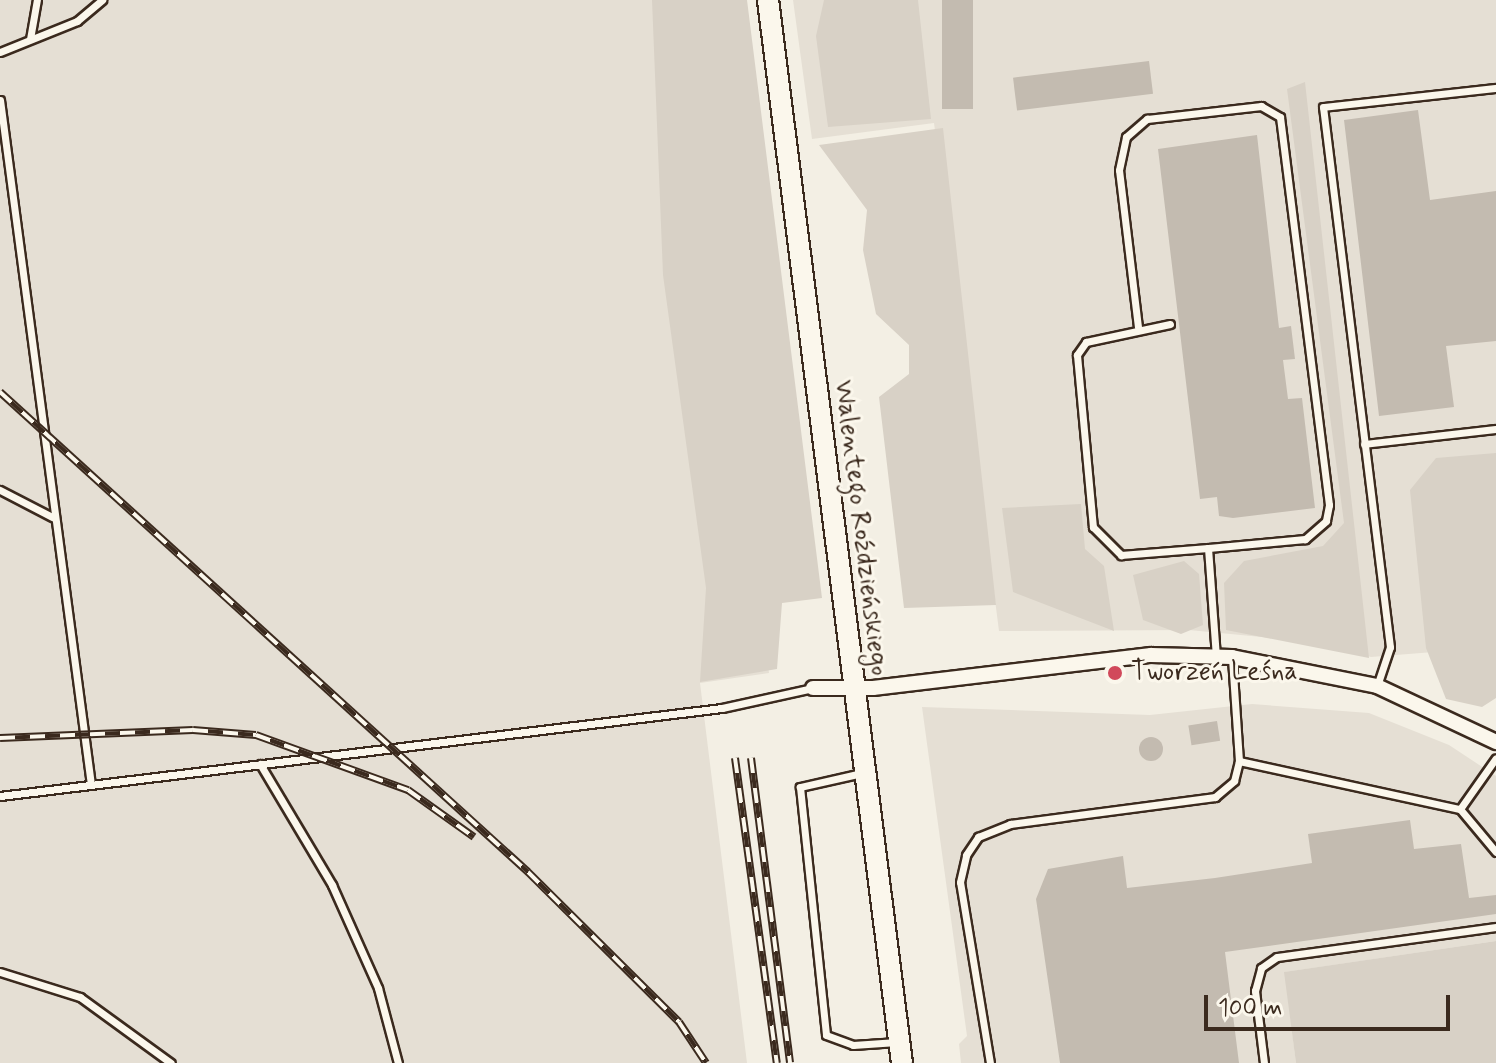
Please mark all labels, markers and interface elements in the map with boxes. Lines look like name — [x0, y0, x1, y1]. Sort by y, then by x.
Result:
street label: Walentego Roździeńskiego — [827, 380, 893, 676]
place label: Tworzeń Leśna — [1131, 657, 1298, 689]
marker: Tworzeń Leśna — [1106, 664, 1124, 682]
scale bar — [1208, 979, 1454, 1029]
text: 100 m — [1218, 993, 1282, 1024]

